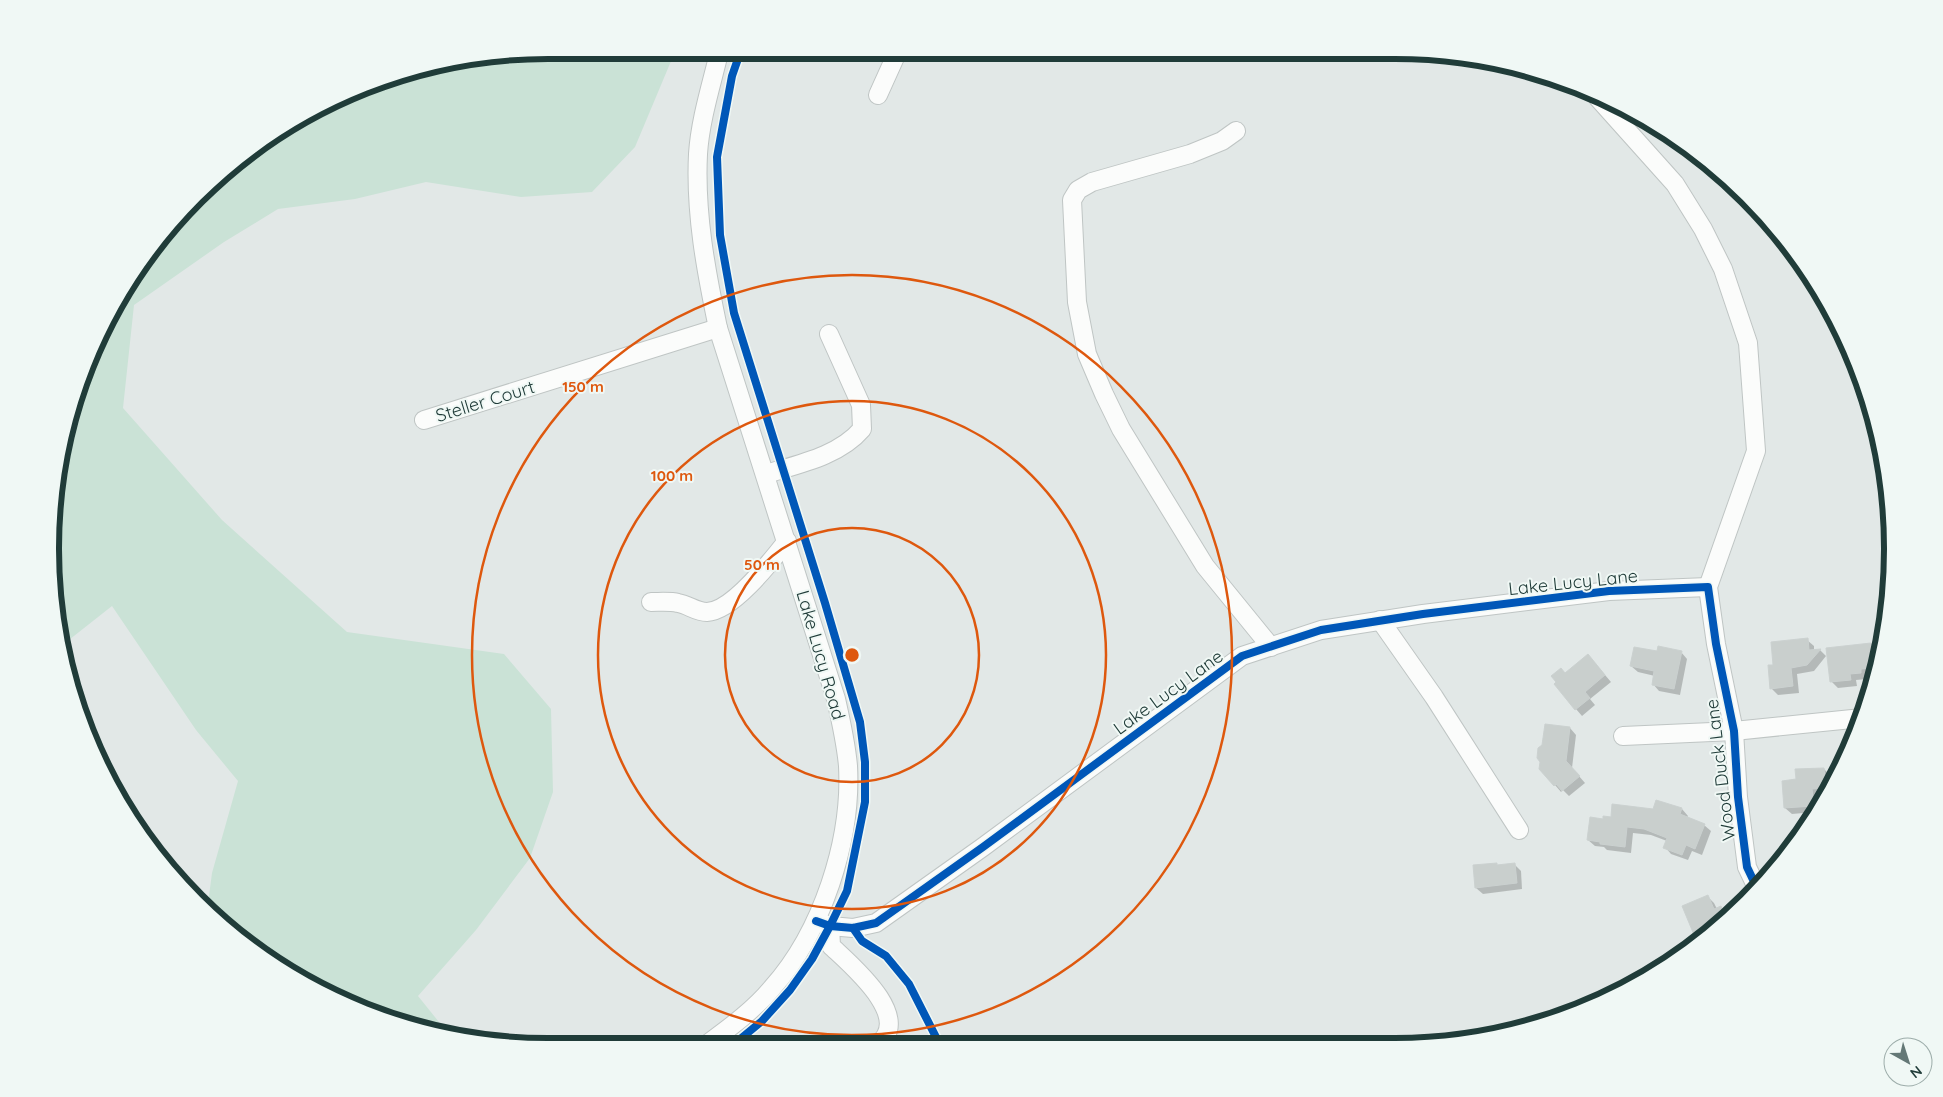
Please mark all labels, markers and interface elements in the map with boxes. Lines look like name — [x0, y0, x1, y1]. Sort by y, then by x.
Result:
street label: Steller Court — [433, 375, 537, 427]
text: 150 m — [562, 377, 604, 396]
text: 100 m — [651, 466, 693, 485]
text: 50 m — [744, 555, 780, 574]
street label: Lake Lucy Lane — [1507, 564, 1639, 600]
street label: Lake Lucy Road — [792, 588, 850, 722]
street label: Lake Lucy Lane — [1109, 644, 1227, 740]
centre of rings — [843, 646, 861, 664]
street label: Wood Duck Lane — [1700, 698, 1740, 842]
north arrow — [1883, 1037, 1933, 1087]
text: N — [1907, 1062, 1926, 1082]

